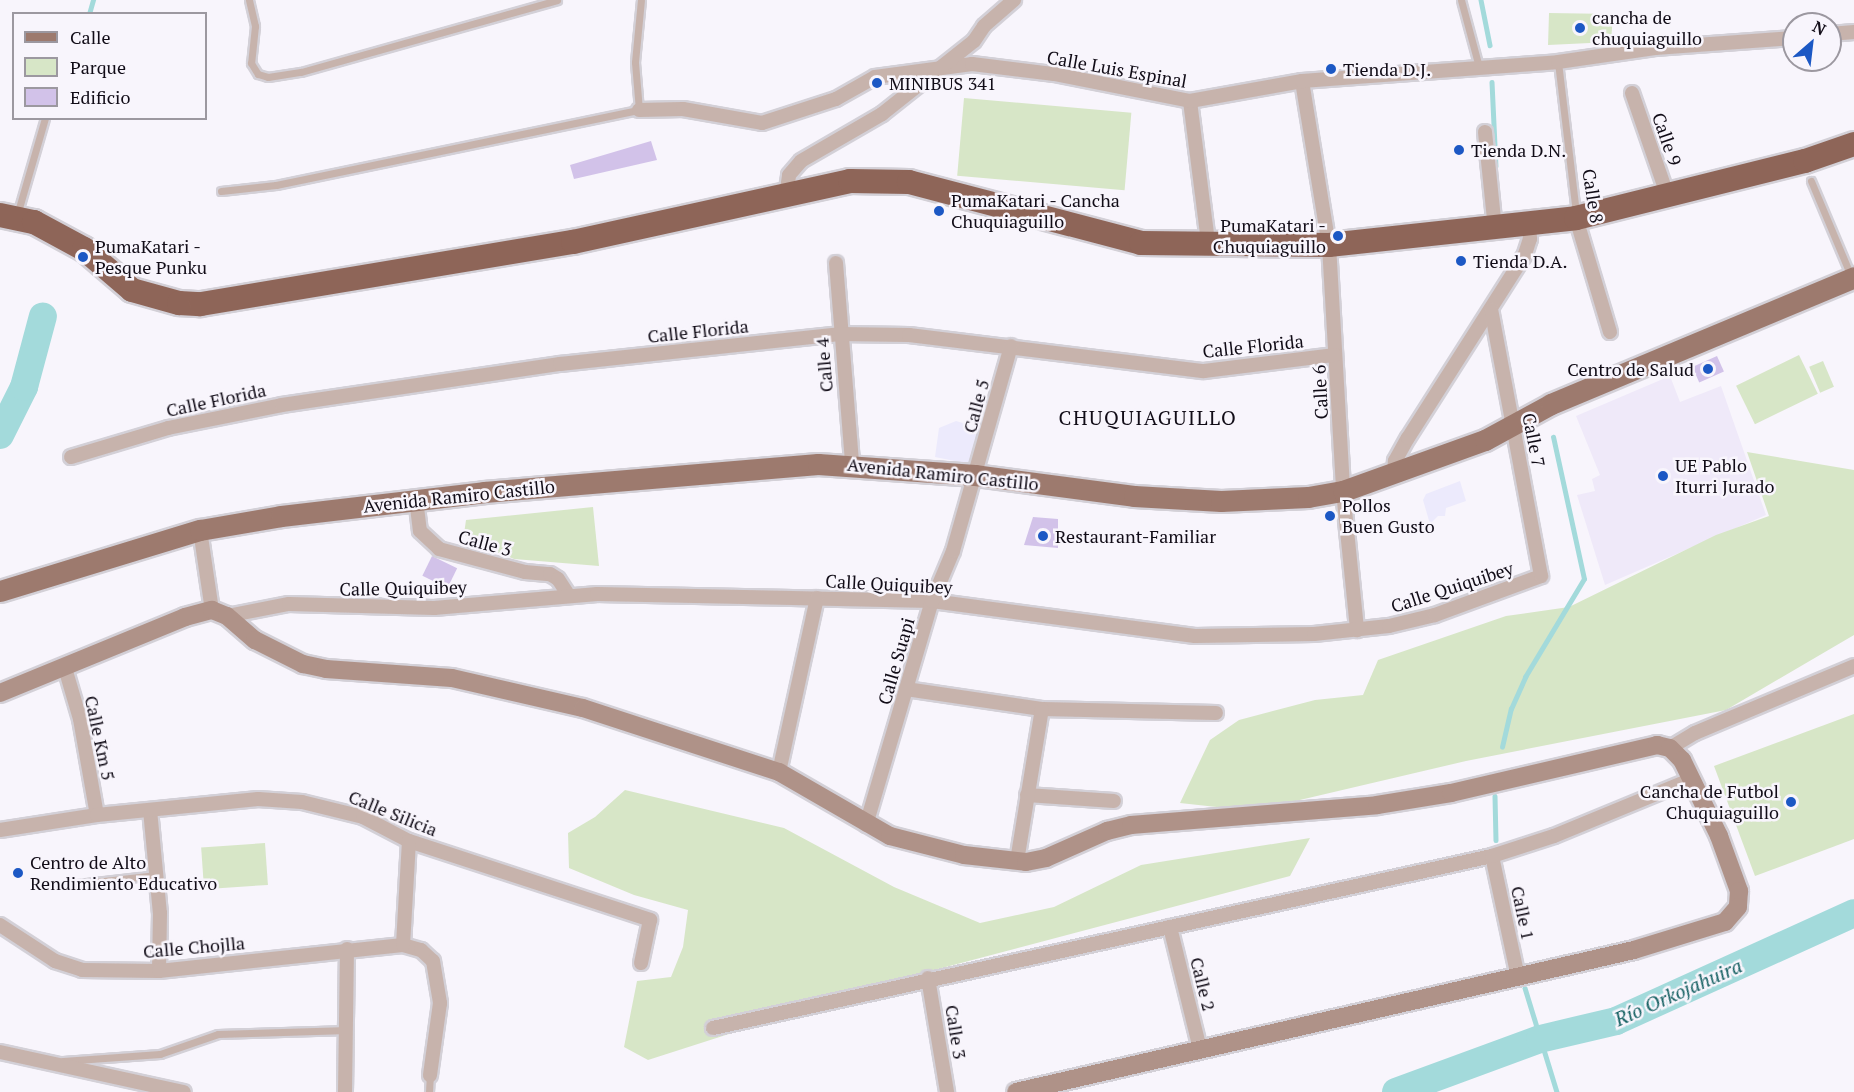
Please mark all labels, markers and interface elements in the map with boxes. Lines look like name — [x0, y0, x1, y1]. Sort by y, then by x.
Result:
place label: cancha de chuquiaguillo — [1592, 7, 1702, 50]
legend — [12, 12, 207, 120]
north arrow — [1782, 12, 1842, 72]
text: N — [1809, 15, 1830, 40]
marker: cancha de chuquiaguillo — [1573, 21, 1587, 35]
text: Calle — [70, 25, 111, 49]
street label: Calle Luis Espinal — [1045, 46, 1189, 92]
text: Parque — [70, 55, 126, 79]
place label: Tienda D.J. — [1343, 58, 1431, 80]
marker: Tienda D.J. — [1324, 62, 1338, 76]
place label: MINIBUS 341 — [889, 72, 996, 94]
marker: MINIBUS 341 — [870, 76, 884, 90]
text: Edificio — [70, 85, 130, 109]
street label: Calle 9 — [1648, 110, 1686, 168]
place label: Tienda D.N. — [1471, 139, 1566, 161]
marker: Tienda D.N. — [1452, 143, 1466, 157]
street label: Calle 8 — [1578, 167, 1608, 225]
place label: PumaKatari - Cancha Chuquiaguillo — [951, 190, 1121, 232]
marker: PumaKatari - Cancha Chuquiaguillo — [932, 204, 946, 218]
place label: PumaKatari - Chuquiaguillo — [1213, 215, 1326, 258]
marker: PumaKatari - Chuquiaguillo — [1331, 229, 1345, 243]
place label: PumaKatari - Pesque Punku — [95, 236, 207, 278]
marker: PumaKatari - Pesque Punku — [76, 250, 90, 264]
place label: Tienda D.A. — [1473, 250, 1567, 272]
marker: Tienda D.A. — [1454, 254, 1468, 268]
street label: Calle Florida — [646, 315, 750, 347]
street label: Calle Florida — [1201, 330, 1305, 362]
street label: Calle 4 — [811, 337, 837, 393]
place label: Centro de Salud — [1567, 358, 1694, 380]
marker: Centro de Salud — [1699, 360, 1717, 378]
street label: Calle 6 — [1308, 364, 1332, 420]
street label: Calle 5 — [959, 377, 993, 435]
street label: Calle Florida — [164, 379, 268, 421]
district label: CHUQUIAGUILLO — [1059, 405, 1237, 429]
street label: Calle 7 — [1518, 411, 1550, 469]
street label: Avenida Ramiro Castillo — [846, 453, 1040, 495]
place label: UE Pablo Iturri Jurado — [1675, 455, 1774, 498]
marker: UE Pablo Iturri Jurado — [1656, 469, 1670, 483]
street label: Avenida Ramiro Castillo — [362, 475, 556, 517]
place label: Pollos Buen Gusto — [1342, 495, 1435, 538]
marker: Pollos Buen Gusto — [1323, 509, 1337, 523]
place label: Restaurant-Familiar — [1055, 525, 1216, 547]
street label: Calle 3 — [456, 526, 514, 560]
marker: Restaurant-Familiar — [1036, 529, 1050, 543]
street label: Calle Quiquibey — [1388, 557, 1516, 617]
street label: Calle Quiquibey — [825, 570, 953, 598]
street label: Calle Quiquibey — [339, 576, 467, 600]
street label: Calle Suapi — [873, 615, 919, 707]
street label: Calle Km 5 — [80, 694, 120, 782]
place label: Cancha de Futbol Chuquiaguillo — [1640, 781, 1779, 824]
street label: Calle Silicia — [345, 785, 441, 841]
marker: Cancha de Futbol Chuquiaguillo — [1784, 795, 1798, 809]
place label: Centro de Alto Rendimiento Educativo — [30, 852, 217, 894]
marker: Centro de Alto Rendimiento Educativo — [11, 866, 25, 880]
street label: Calle 1 — [1507, 884, 1539, 942]
street label: Calle Chojlla — [142, 932, 246, 962]
water label: Río Orkojahuira — [1610, 953, 1746, 1031]
street label: Calle 2 — [1186, 955, 1220, 1013]
street label: Calle 3 — [941, 1003, 971, 1061]

